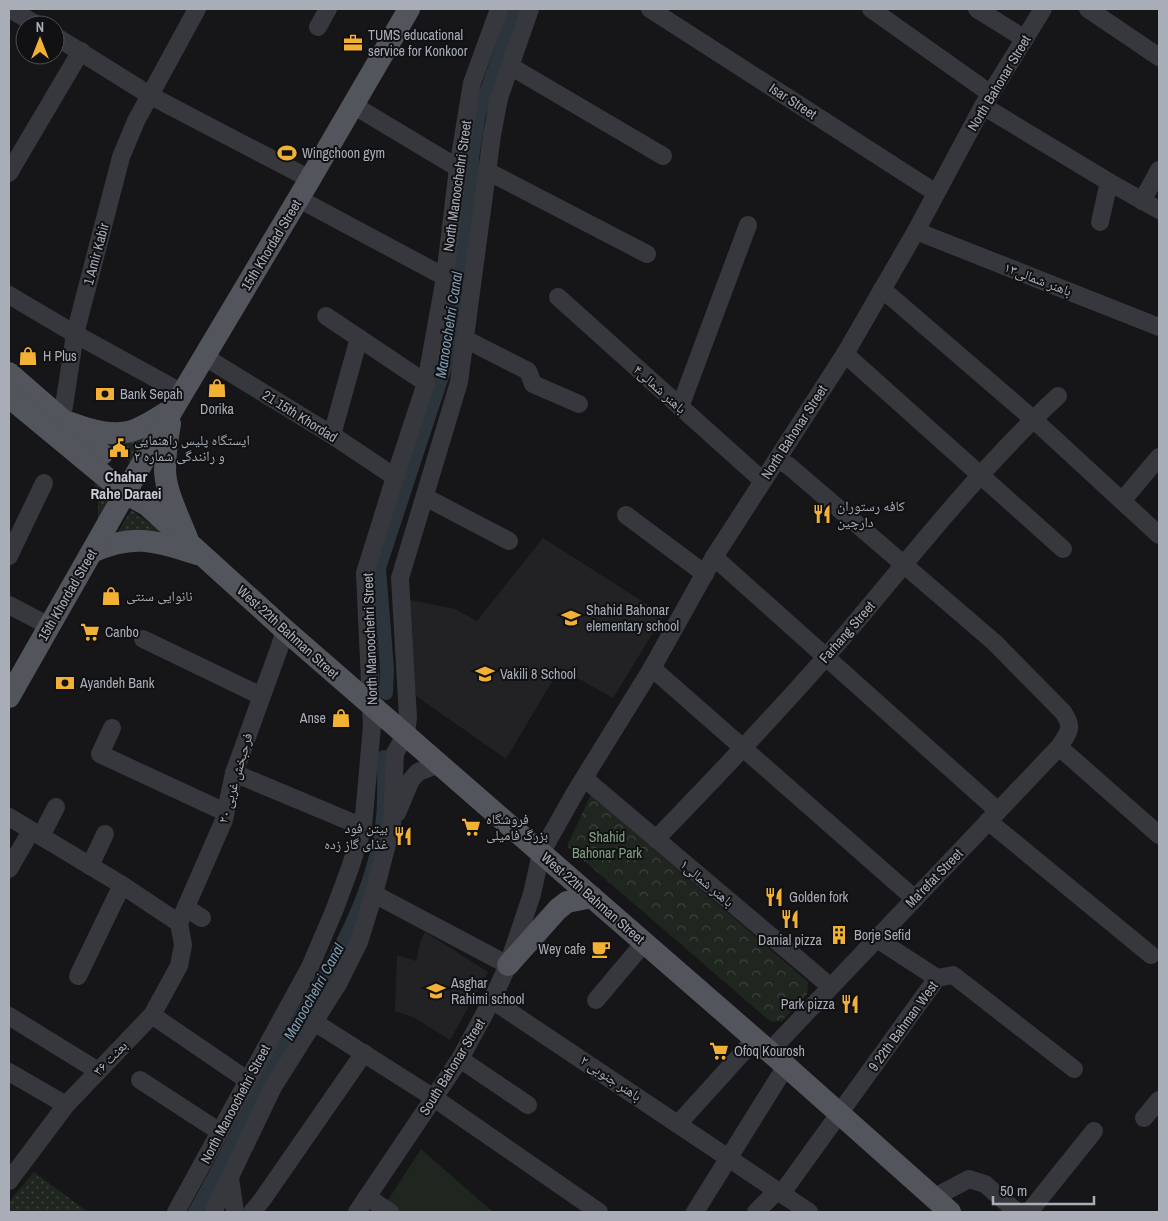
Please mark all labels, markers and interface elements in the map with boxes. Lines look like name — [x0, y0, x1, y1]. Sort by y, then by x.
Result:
north arrow — [15, 15, 65, 65]
text: N — [36, 18, 44, 36]
place label: TUMS educational service for Konkoor — [368, 26, 468, 60]
office icon: TUMS educational service for Konkoor — [342, 32, 364, 54]
street label: North Bahonar Street — [963, 32, 1035, 134]
street label: Isar Street — [766, 79, 820, 123]
street label: North Manoochehri Street — [439, 119, 475, 253]
sports icon: Wingchoon gym — [276, 142, 298, 164]
place label: Wingchoon gym — [302, 144, 385, 162]
street label: 15th Khordad Street — [237, 196, 305, 294]
street label: 1 Amir Kabir — [79, 221, 113, 287]
street label: باهنر شمالی۱۳ — [1002, 258, 1075, 300]
water label: Manoochehri Canal — [430, 270, 467, 380]
shop icon: H Plus — [17, 345, 39, 367]
place label: H Plus — [43, 347, 77, 365]
street label: باهنر شمالی۴ — [630, 361, 690, 417]
shop icon: Dorika — [206, 377, 228, 399]
street label: North Bahonar Street — [757, 382, 831, 482]
bank icon: Bank Sepah — [94, 383, 116, 405]
place label: Bank Sepah — [120, 385, 183, 403]
street label: 21 15th Khordad — [259, 386, 341, 446]
place label: Dorika — [200, 400, 235, 418]
place label: ایستگاه پلیس راهنمایی و رانندگی شماره ۲ — [134, 431, 250, 465]
public building icon: ایستگاه پلیس راهنمایی و رانندگی شماره ۲ — [108, 437, 130, 459]
district label: Chahar Rahe Daraei — [90, 466, 162, 504]
place label: کافه رستوران دارچین — [837, 497, 905, 531]
restaurant icon: کافه رستوران دارچین — [811, 503, 833, 525]
street label: 15th Khordad Street — [34, 546, 100, 644]
street label: North Manoochehri Street — [359, 573, 381, 705]
street label: West 22th Bahman Street — [233, 581, 343, 683]
shop icon: نانوایی سنتی — [100, 585, 122, 607]
place label: نانوایی سنتی — [126, 587, 193, 605]
street label: Farhang Street — [815, 597, 879, 667]
place label: Shahid Bahonar elementary school — [586, 601, 679, 635]
school or university icon: Shahid Bahonar elementary school — [560, 607, 582, 629]
supermarket icon: Canbo — [79, 621, 101, 643]
place label: Canbo — [105, 623, 139, 641]
school or university icon: Vakili 8 School — [474, 663, 496, 685]
place label: Vakili 8 School — [500, 665, 576, 683]
bank icon: Ayandeh Bank — [54, 672, 76, 694]
place label: Ayandeh Bank — [79, 674, 155, 692]
shop icon: Anse — [330, 707, 352, 729]
place label: Anse — [299, 709, 326, 727]
street label: فرحبخش غربی ۲۰ — [213, 731, 257, 825]
place label: فروشگاه بزرگ فامیلی — [486, 810, 548, 844]
supermarket icon: فروشگاه بزرگ فامیلی — [460, 816, 482, 838]
place label: بیتن فود غذای گاز زده — [324, 819, 388, 853]
restaurant icon: بیتن فود غذای گاز زده — [392, 825, 414, 847]
park label: Shahid Bahonar Park — [572, 828, 642, 862]
street label: Ma'refat Street — [901, 845, 967, 911]
street label: West 22th Bahman Street — [538, 848, 648, 948]
street label: باهنر شمالی۱ — [676, 855, 738, 911]
restaurant icon: Golden fork — [763, 886, 785, 908]
place label: Golden fork — [789, 888, 849, 906]
restaurant icon: Danial pizza — [779, 908, 801, 930]
building icon: Borje Sefid — [828, 924, 850, 946]
place label: Borje Sefid — [854, 926, 911, 944]
place label: Danial pizza — [758, 931, 823, 949]
cafe icon: Wey cafe — [590, 938, 612, 960]
water label: Manoochehri Canal — [278, 939, 349, 1044]
place label: Wey cafe — [538, 940, 586, 958]
place label: Asghar Rahimi school — [450, 974, 524, 1008]
street label: 9 22th Bahman West — [864, 977, 942, 1075]
school or university icon: Asghar Rahimi school — [425, 980, 447, 1002]
restaurant icon: Park pizza — [839, 993, 861, 1015]
place label: Park pizza — [781, 995, 836, 1013]
street label: South Bahonar Street — [415, 1015, 489, 1119]
street label: بعثت ۳۶ — [89, 1037, 131, 1079]
supermarket icon: Ofoq Kourosh — [708, 1040, 730, 1062]
street label: North Manoochehri Street — [196, 1041, 274, 1167]
place label: Ofoq Kourosh — [734, 1042, 805, 1060]
street label: باهنر جنوبی ۲ — [577, 1051, 645, 1105]
scale bar — [993, 1174, 1094, 1206]
text: 50 m — [1000, 1180, 1027, 1201]

